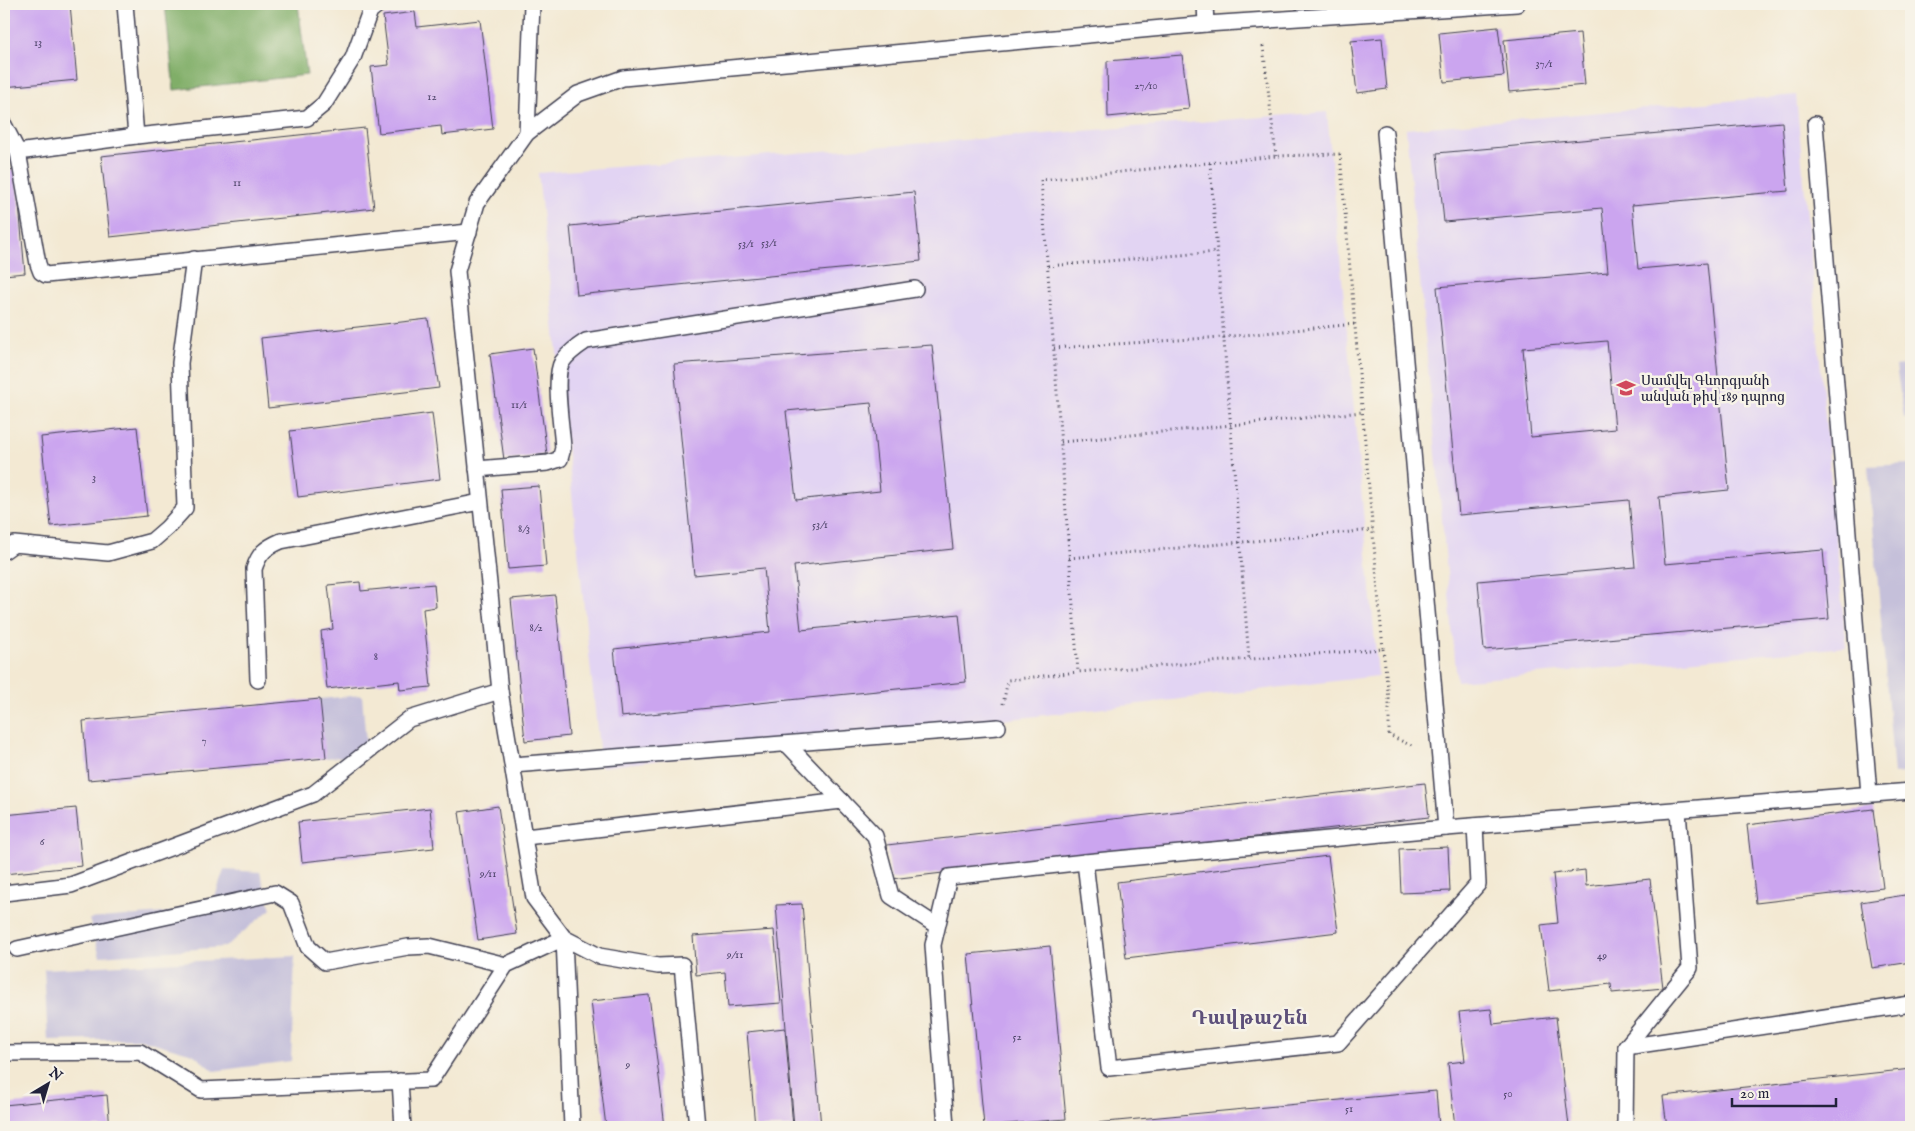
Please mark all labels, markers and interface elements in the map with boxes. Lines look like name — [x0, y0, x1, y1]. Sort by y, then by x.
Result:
house number: 13 — [34, 36, 42, 50]
house number: 37/1 — [1535, 57, 1553, 71]
house number: 27/10 — [1134, 79, 1158, 93]
house number: 12 — [427, 90, 437, 104]
house number: 11 — [233, 176, 241, 190]
house number: 53/1 — [761, 236, 777, 250]
house number: 53/1 — [738, 237, 754, 251]
place label: Սամվել Գևորգյանի անվան թիվ 189 դպրոց — [1641, 372, 1785, 406]
school or university icon: Սամվել Գևորգյանի անվան թիվ 189 դպրոց — [1615, 377, 1637, 399]
house number: 11/1 — [511, 398, 527, 412]
house number: 3 — [92, 471, 96, 485]
house number: 53/1 — [812, 518, 828, 532]
house number: 8/3 — [518, 522, 530, 536]
house number: 8/2 — [529, 621, 543, 635]
house number: 8 — [374, 650, 378, 664]
house number: 7 — [201, 734, 207, 748]
house number: 6 — [40, 835, 45, 849]
house number: 9/11 — [479, 867, 496, 881]
house number: 9/11 — [726, 948, 743, 962]
house number: 49 — [1597, 949, 1607, 963]
district label: Դավթաշեն — [1192, 1007, 1308, 1031]
house number: 52 — [1012, 1030, 1022, 1044]
north arrow — [22, 1058, 72, 1108]
house number: 9 — [625, 1058, 631, 1072]
text: N — [44, 1063, 66, 1085]
scale bar — [1732, 1076, 1836, 1108]
text: 20 m — [1740, 1084, 1770, 1103]
house number: 50 — [1503, 1087, 1513, 1101]
house number: 51 — [1345, 1102, 1353, 1116]

